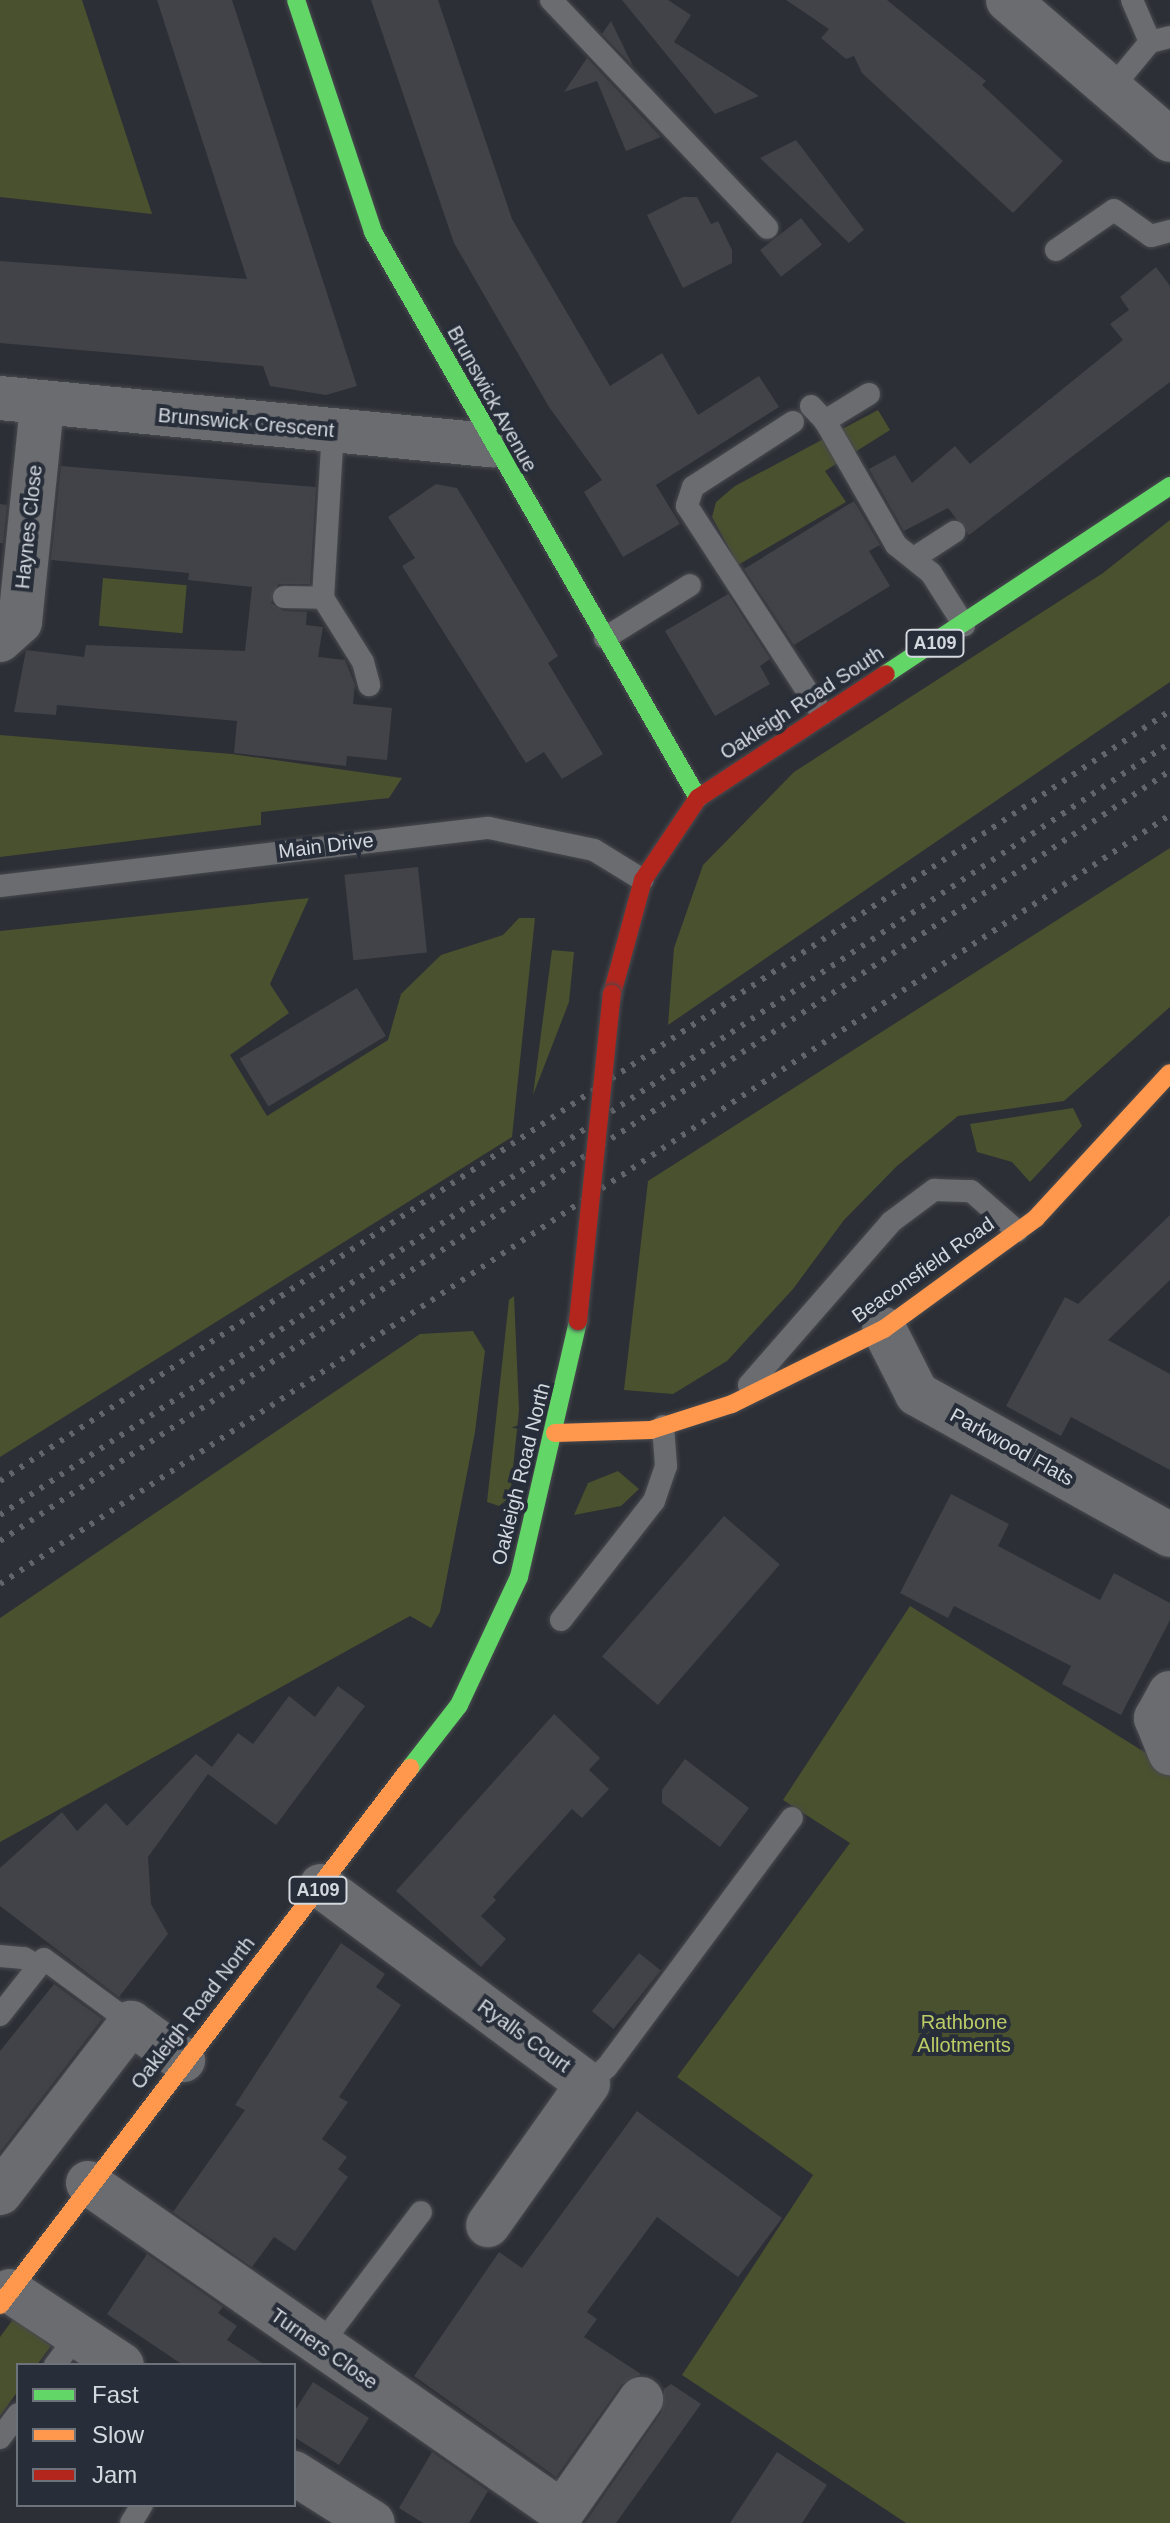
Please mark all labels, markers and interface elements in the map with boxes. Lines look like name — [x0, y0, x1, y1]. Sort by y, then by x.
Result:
street label: Brunswick Avenue — [442, 321, 542, 477]
street label: Brunswick Crescent — [157, 403, 335, 443]
street label: Haynes Close — [11, 464, 47, 590]
road number: A109 — [905, 629, 965, 657]
street label: Oakleigh Road South — [716, 641, 888, 765]
street label: Main Drive — [277, 828, 375, 864]
street label: Beaconsfield Road — [847, 1212, 999, 1328]
street label: Oakleigh Road North — [487, 1380, 555, 1568]
street label: Parkwood Flats — [946, 1403, 1078, 1491]
road number: A109 — [288, 1876, 348, 1904]
street label: Oakleigh Road North — [126, 1932, 260, 2094]
street label: Ryalls Court — [473, 1994, 575, 2078]
park label: Rathbone Allotments — [917, 2011, 1011, 2058]
street label: Turners Close — [266, 2303, 382, 2395]
legend — [16, 2363, 296, 2507]
text: Fast — [92, 2381, 139, 2408]
text: Slow — [92, 2421, 144, 2448]
text: Jam — [92, 2461, 137, 2488]

